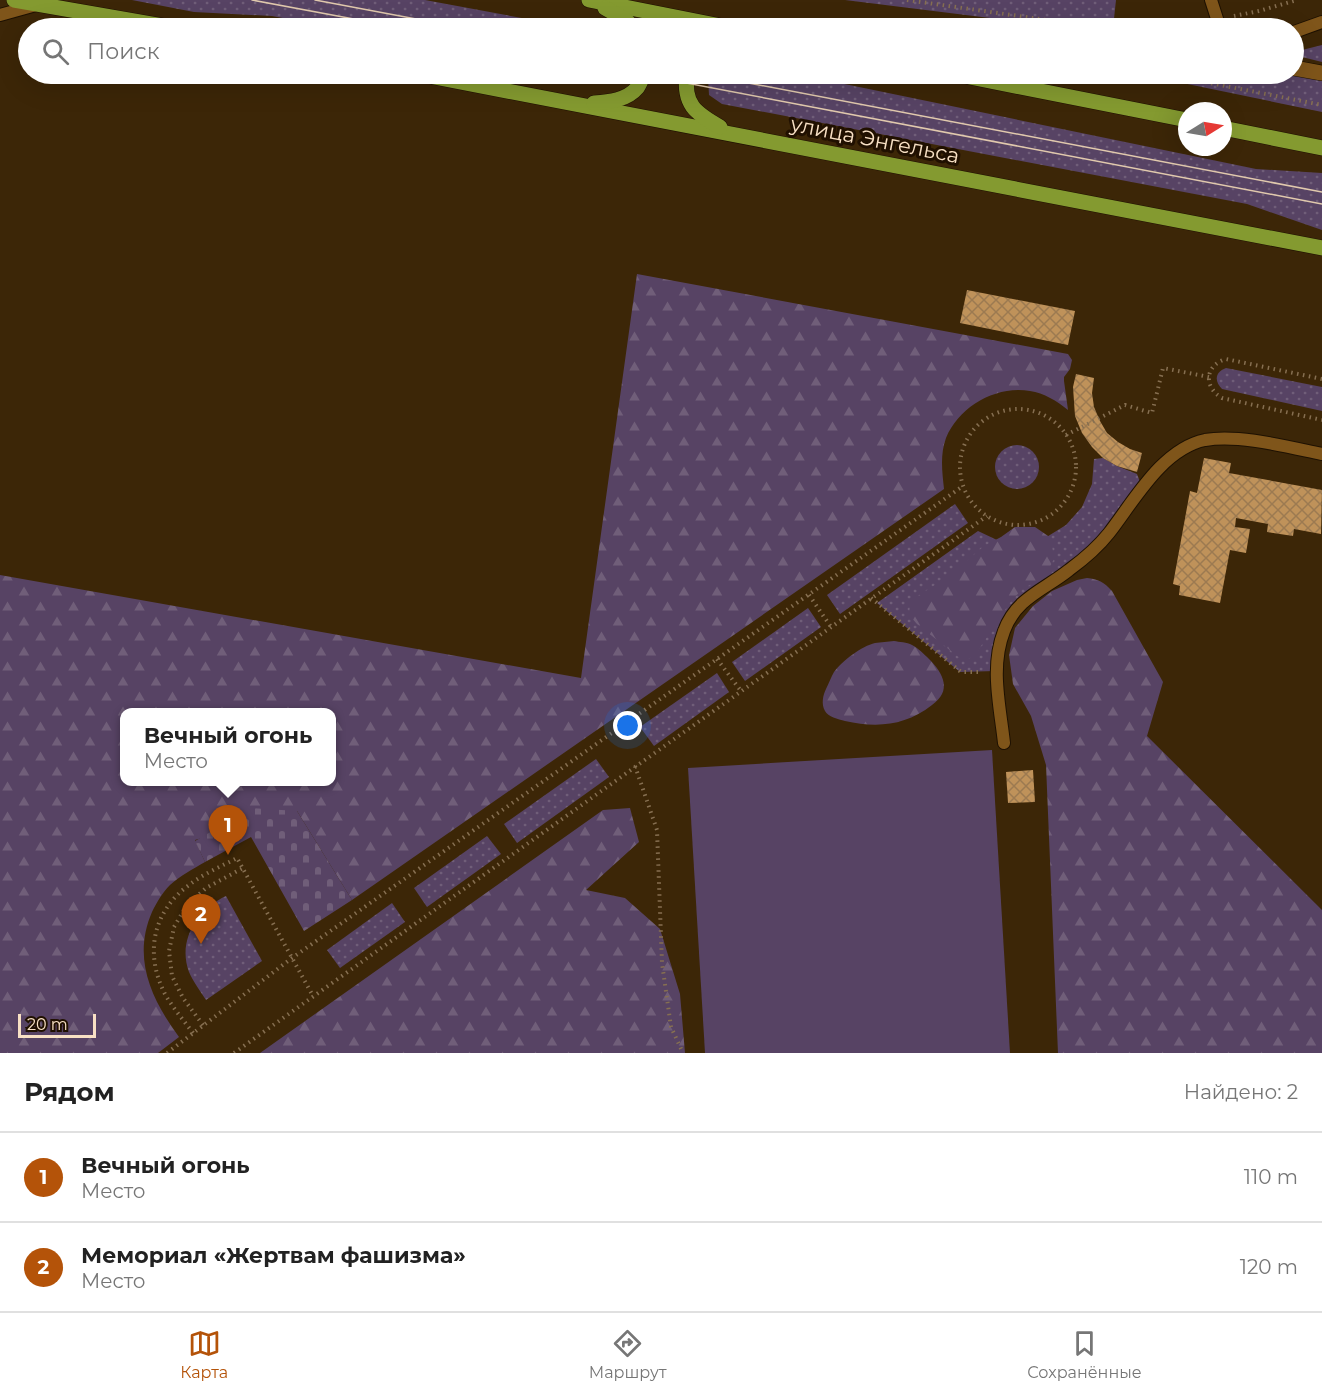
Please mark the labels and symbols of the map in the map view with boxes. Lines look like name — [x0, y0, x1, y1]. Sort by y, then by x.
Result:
north arrow — [1178, 102, 1232, 156]
street label: улица Энгельса — [788, 111, 962, 168]
your location — [613, 711, 642, 740]
pin: 1 — [208, 806, 248, 855]
pin: 2 — [182, 894, 220, 944]
scale bar — [18, 1011, 96, 1038]

